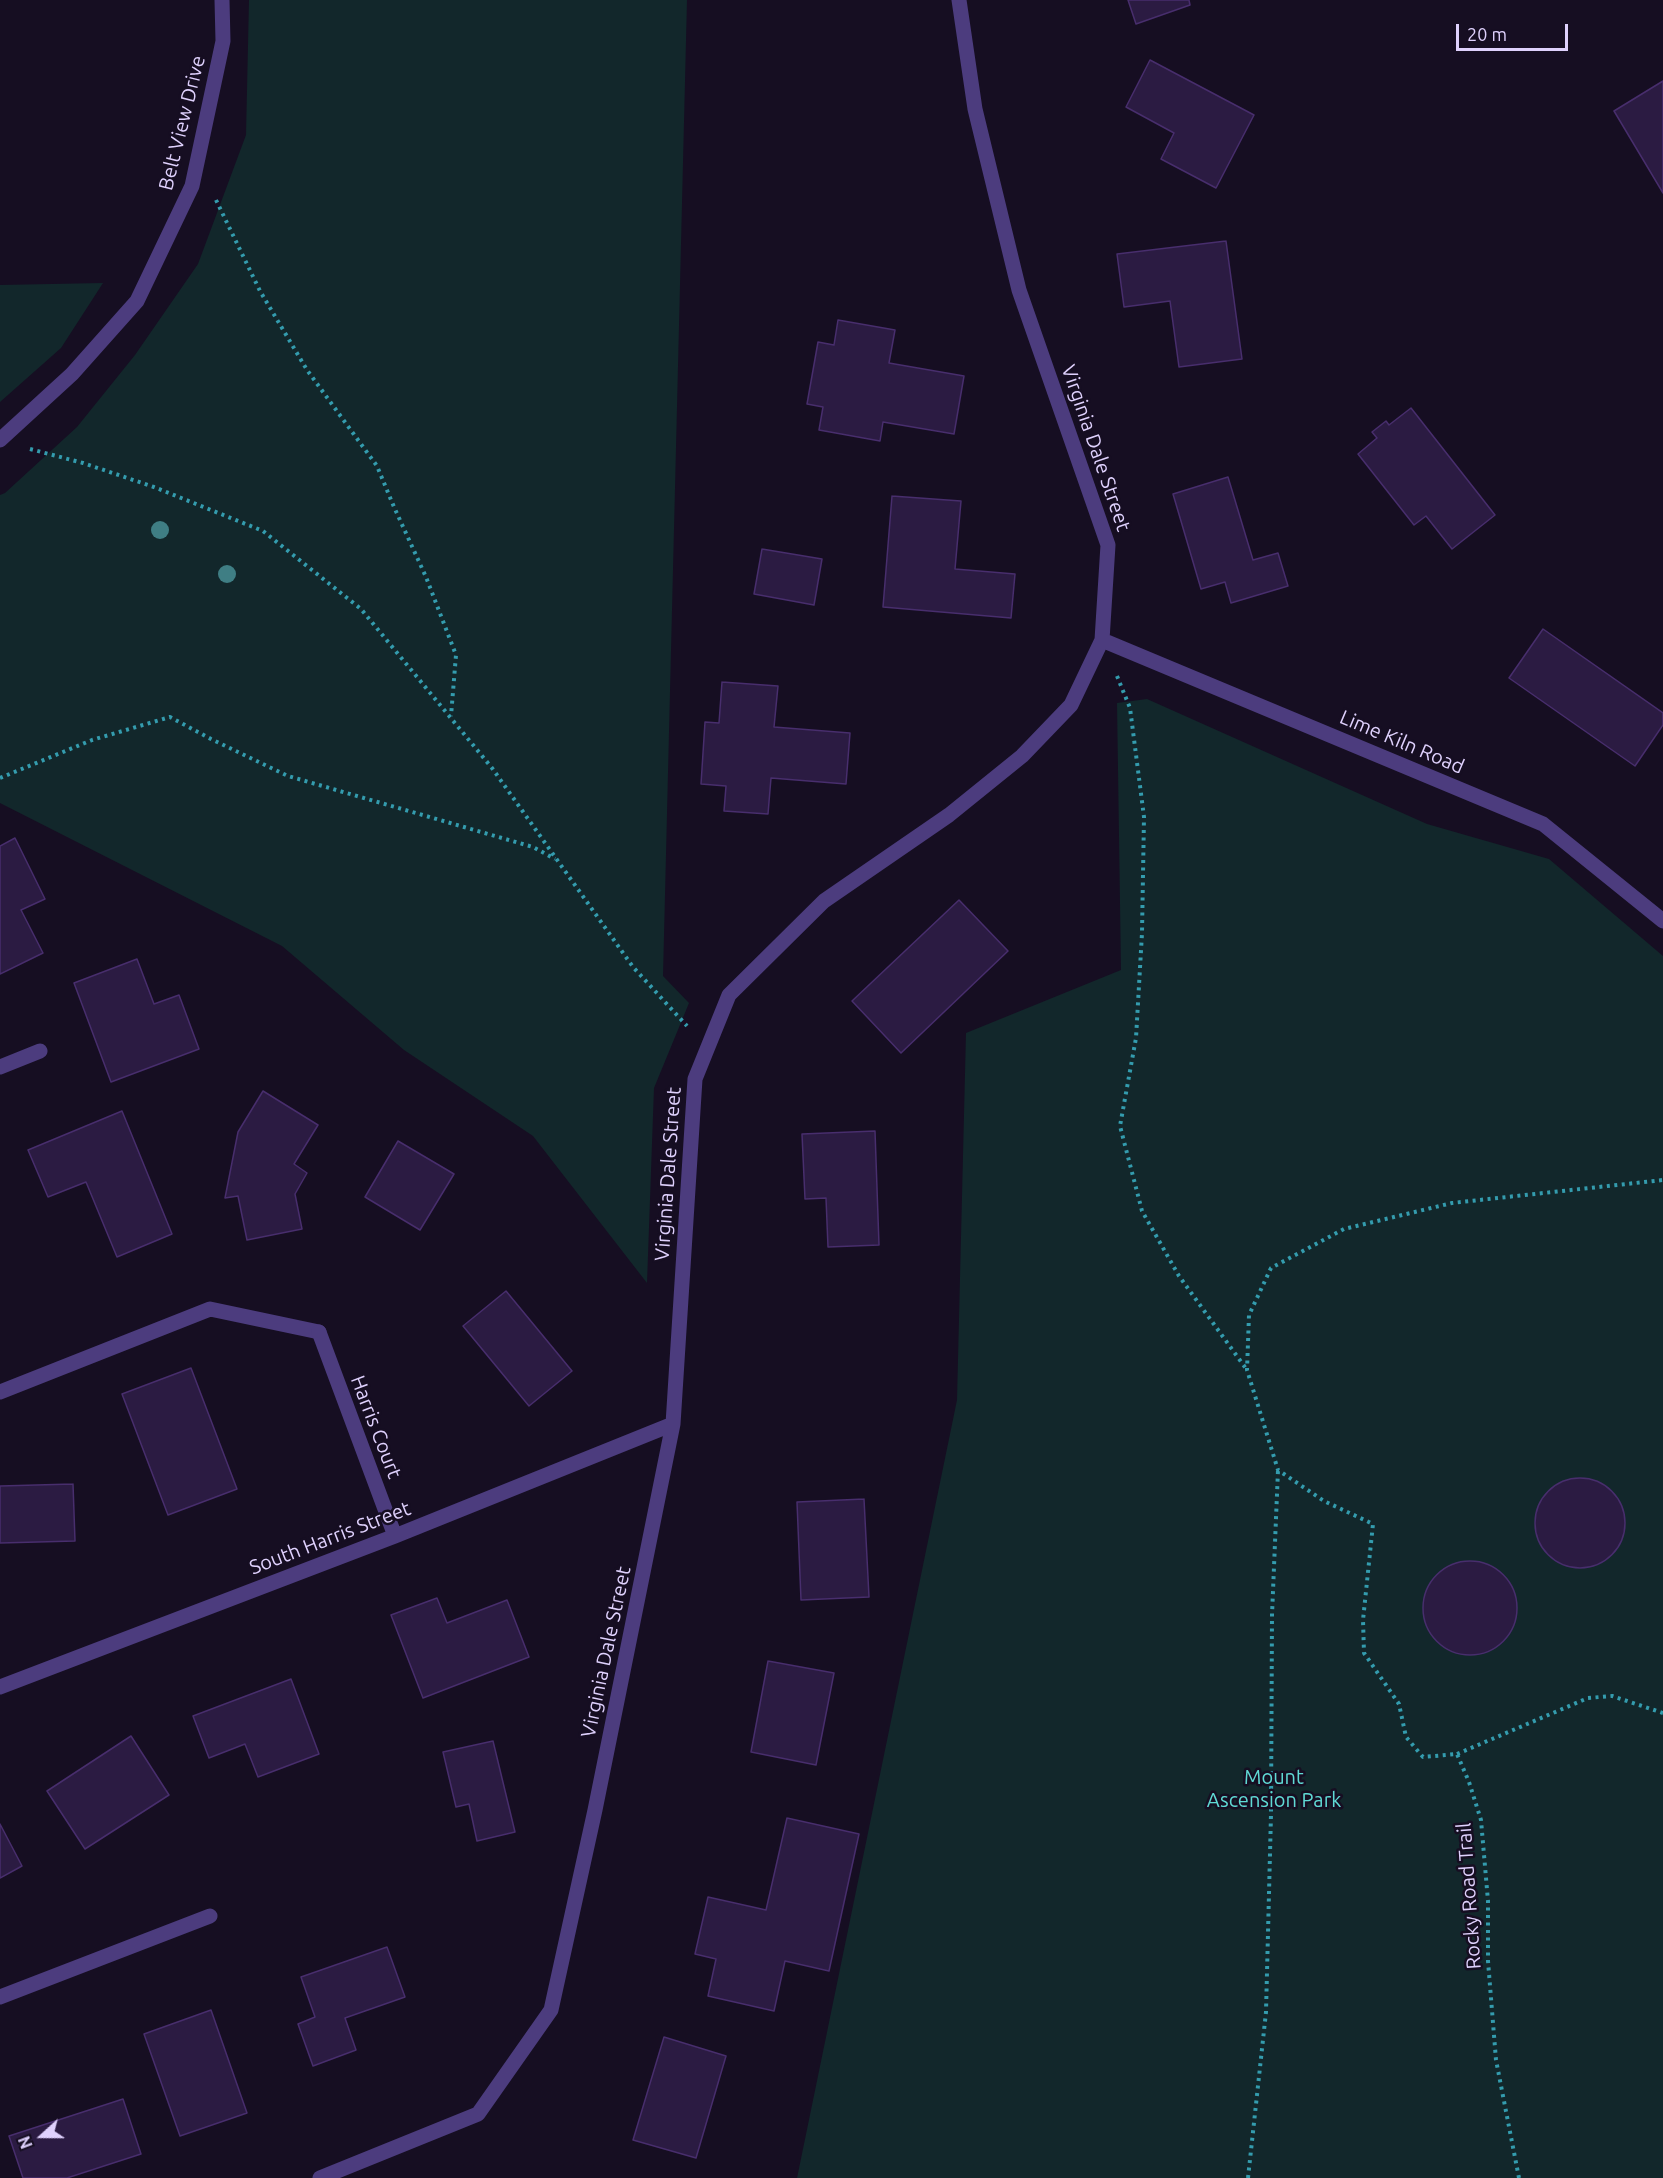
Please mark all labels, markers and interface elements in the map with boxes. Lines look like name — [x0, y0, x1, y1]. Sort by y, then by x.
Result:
scale bar — [1459, 12, 1572, 50]
text: 20 m — [1467, 24, 1507, 44]
street label: Belt View Drive — [154, 53, 210, 193]
street label: Virginia Dale Street — [1056, 362, 1136, 534]
street label: Lime Kiln Road — [1336, 705, 1468, 779]
street label: Virginia Dale Street — [650, 1086, 686, 1262]
street label: Harris Court — [345, 1372, 407, 1482]
street label: South Harris Street — [246, 1496, 414, 1580]
street label: Virginia Dale Street — [576, 1564, 636, 1740]
park label: Mount Ascension Park — [1207, 1765, 1341, 1812]
street label: Rocky Road Trail — [1452, 1822, 1486, 1970]
north arrow — [12, 2106, 72, 2166]
text: N — [15, 2134, 36, 2151]

